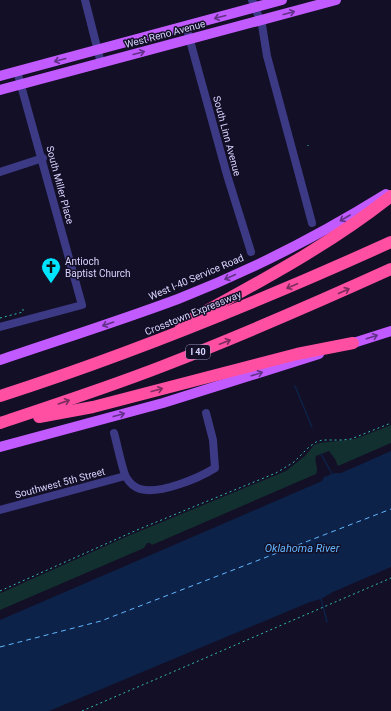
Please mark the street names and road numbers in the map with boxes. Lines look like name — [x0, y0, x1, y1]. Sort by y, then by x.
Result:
street label: West Reno Avenue — [124, 18, 206, 50]
street label: South Linn Avenue — [211, 95, 243, 177]
street label: South Miller Place — [44, 145, 76, 225]
street label: West I-40 Service Road — [147, 252, 245, 302]
street label: Crosstown Expressway — [143, 289, 243, 337]
road number: I 40 — [186, 345, 210, 359]
street label: Southwest 5th Street — [14, 466, 106, 500]

